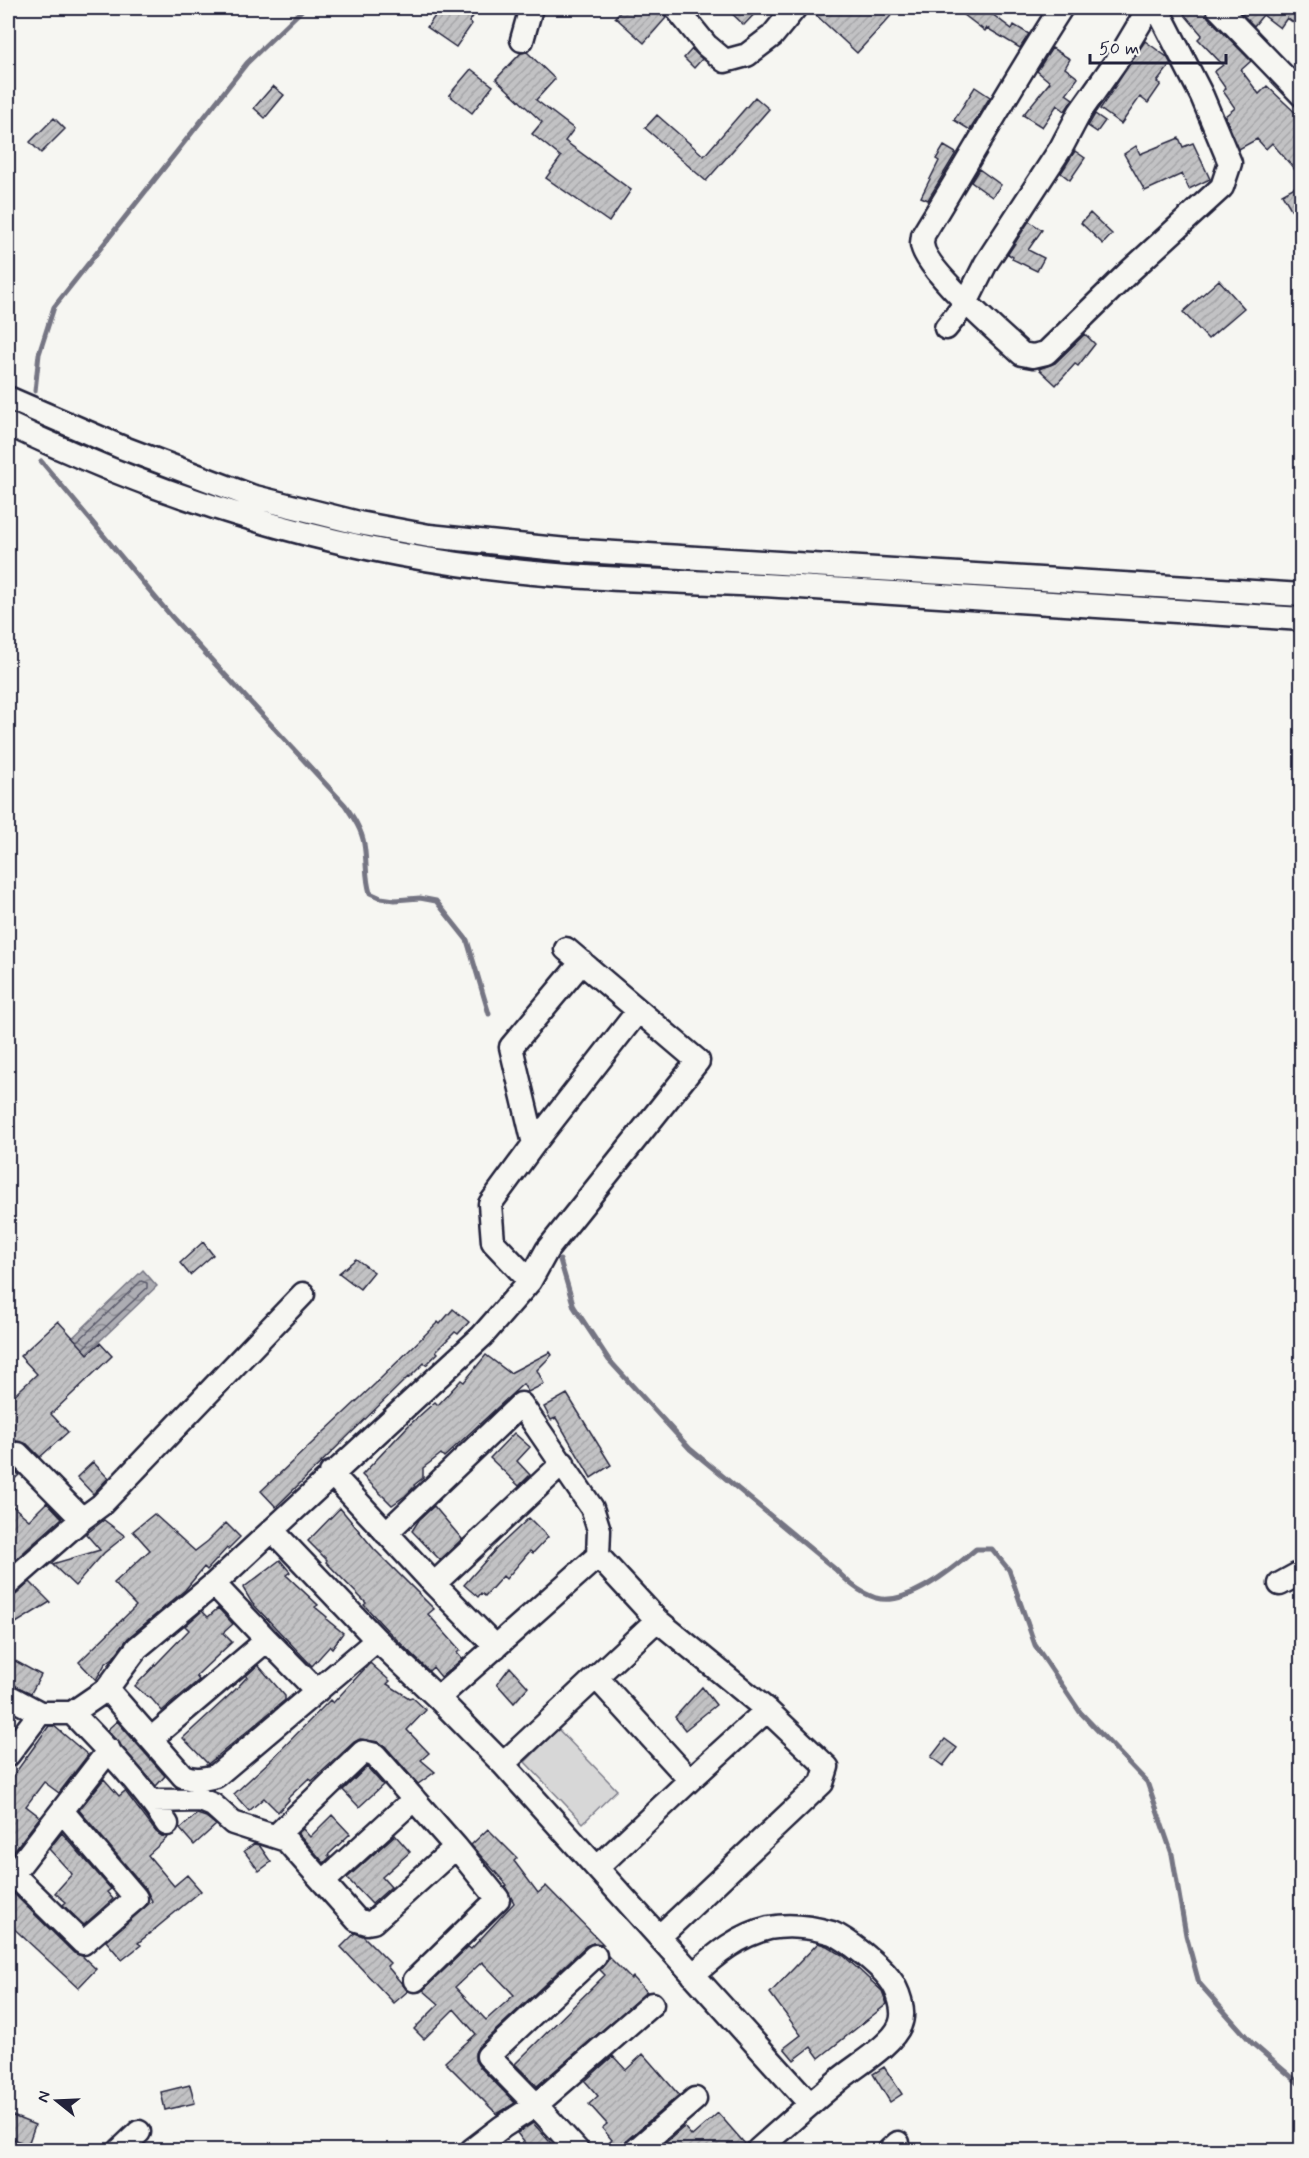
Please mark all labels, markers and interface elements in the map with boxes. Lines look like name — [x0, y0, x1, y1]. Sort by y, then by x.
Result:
scale bar — [1090, 27, 1226, 65]
text: 50 m — [1099, 37, 1139, 61]
north arrow — [27, 2071, 87, 2131]
text: N — [33, 2089, 56, 2105]

